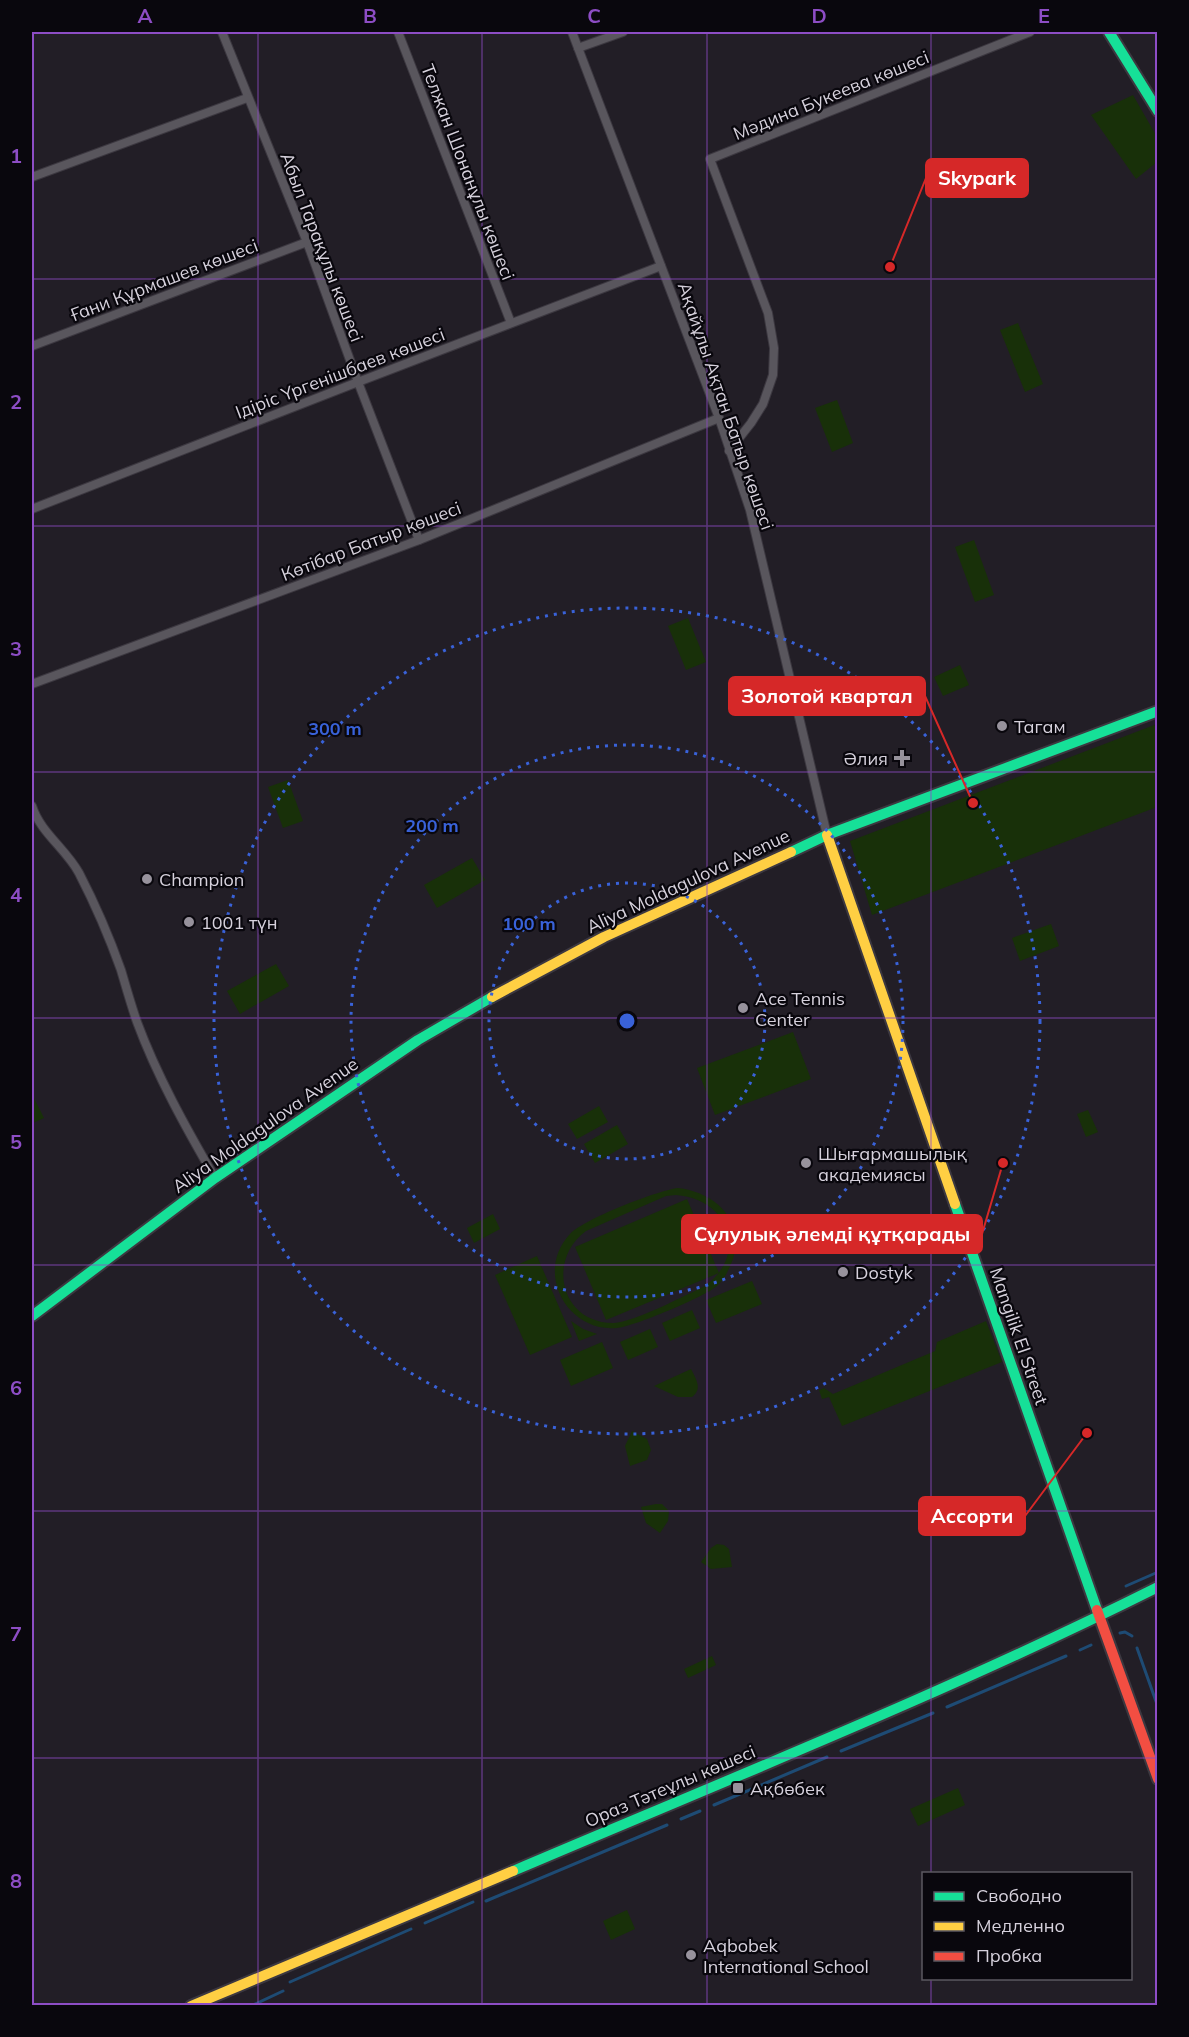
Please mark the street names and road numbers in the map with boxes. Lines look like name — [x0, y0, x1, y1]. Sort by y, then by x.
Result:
street label: Мәдина Букеева көшесі — [730, 45, 932, 145]
street label: Телжан Шонанұлы көшесі — [416, 61, 520, 283]
street label: Абыл Тарақұлы көшесі — [275, 149, 369, 345]
street label: Ғани Құрмашев көшесі — [67, 234, 261, 326]
street label: Ақайұлы Ақтан Батыр көшесі — [673, 279, 779, 533]
street label: Ідіріс Үргенішбаев көшесі — [232, 322, 448, 424]
street label: Көтібар Батыр көшесі — [278, 496, 464, 586]
street label: Aliya Moldagulova Avenue — [583, 824, 793, 938]
street label: Aliya Moldagulova Avenue — [168, 1052, 362, 1198]
street label: Mangilik El Street — [985, 1264, 1053, 1408]
street label: Ораз Тәтеұлы көшесі — [581, 1740, 759, 1832]

